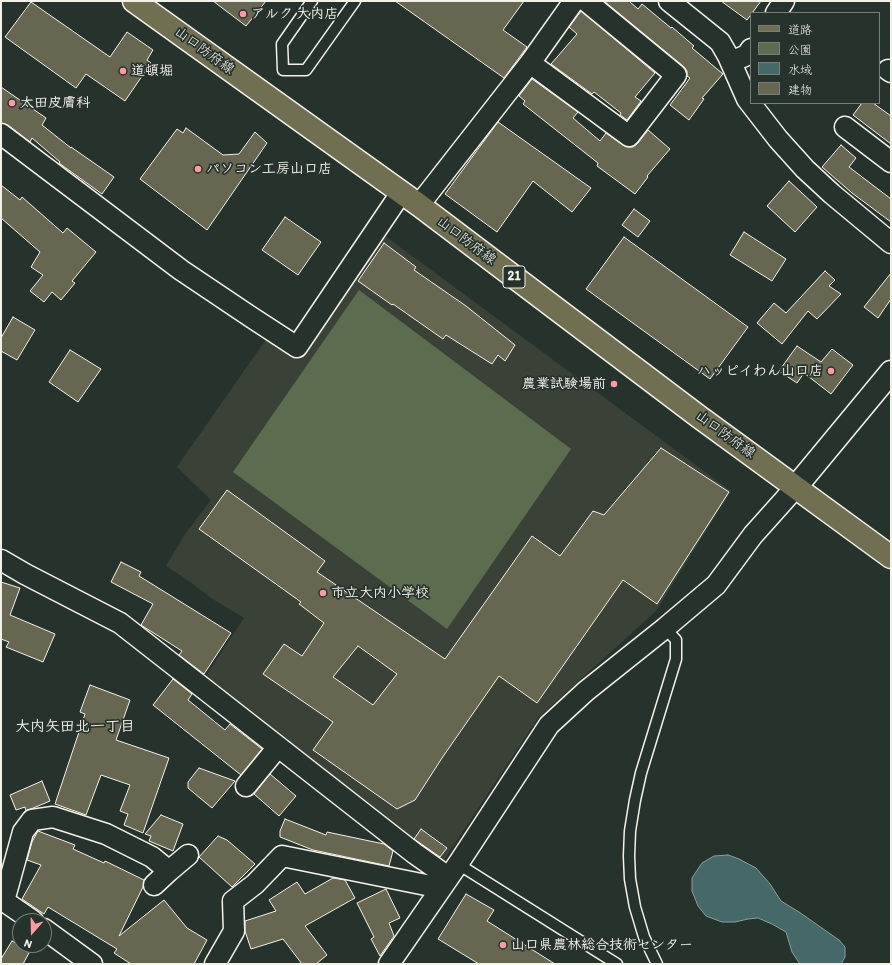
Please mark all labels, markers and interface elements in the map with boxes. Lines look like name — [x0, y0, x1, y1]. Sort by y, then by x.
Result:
place label: アルク 大内店 — [251, 6, 338, 22]
marker: アルク 大内店 — [238, 9, 248, 19]
legend — [750, 12, 880, 104]
text: 道路 — [788, 23, 812, 37]
street label: 山口防府線 — [171, 24, 237, 78]
text: 公園 — [788, 43, 812, 57]
place label: 道頓堀 — [131, 63, 173, 79]
text: 水域 — [788, 63, 812, 77]
marker: 道頓堀 — [118, 66, 128, 76]
text: 建物 — [788, 83, 812, 97]
place label: 太田皮膚科 — [20, 95, 90, 111]
marker: 太田皮膚科 — [7, 98, 17, 108]
place label: パソコン工房山口店 — [206, 161, 332, 177]
marker: パソコン工房山口店 — [193, 164, 203, 174]
street label: 山口防府線 — [433, 213, 499, 269]
road number: 21 — [503, 266, 525, 288]
place label: ハッピイわん山口店 — [697, 363, 823, 379]
marker: ハッピイわん山口店 — [826, 366, 836, 376]
place label: 農業試験場前 — [522, 376, 606, 392]
marker: 農業試験場前 — [609, 379, 619, 389]
street label: 山口防府線 — [692, 408, 758, 462]
place label: 市立大内小学校 — [331, 585, 429, 601]
marker: 市立大内小学校 — [318, 588, 328, 598]
district label: 大内矢田北一丁目 — [15, 718, 135, 736]
north arrow — [12, 913, 52, 953]
text: N — [22, 936, 34, 951]
place label: 山口県農林総合技術センター — [511, 937, 693, 953]
marker: 山口県農林総合技術センター — [498, 940, 508, 950]

